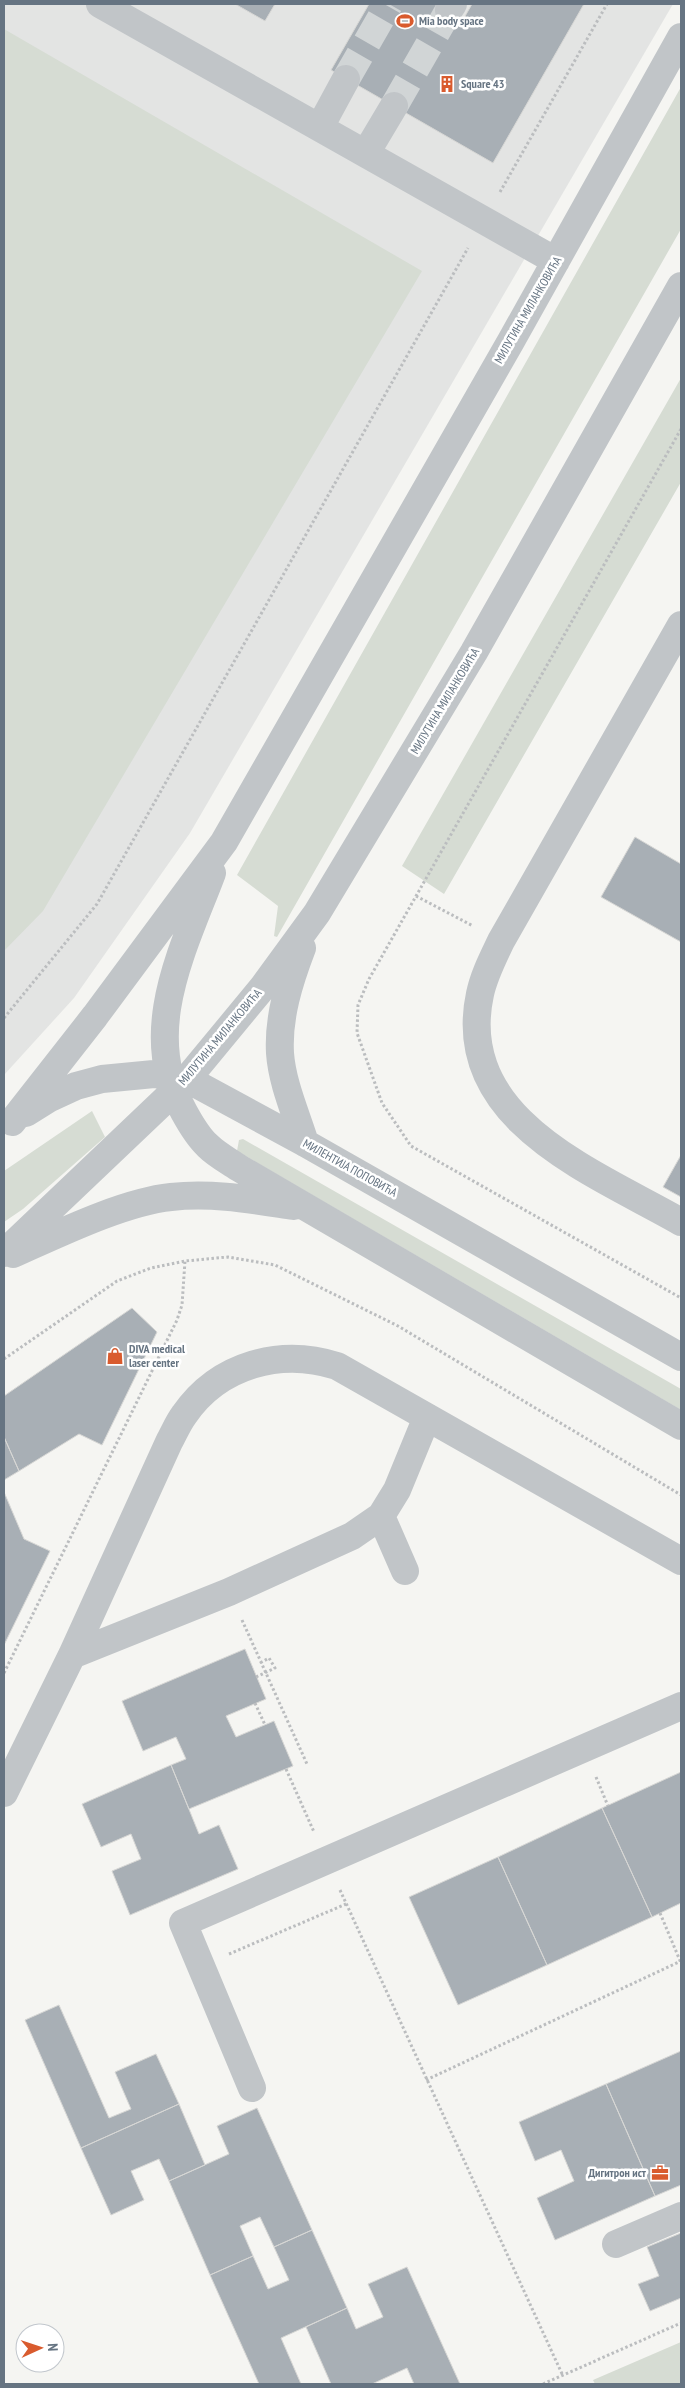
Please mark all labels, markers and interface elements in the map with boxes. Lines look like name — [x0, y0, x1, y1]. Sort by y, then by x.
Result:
sports icon: Mia body space — [395, 11, 415, 31]
place label: Mia body space — [419, 13, 484, 28]
building icon: Square 43 — [437, 74, 457, 94]
place label: Square 43 — [461, 76, 505, 91]
street label: МИЛУТИНА МИЛАНКОВИЋА — [491, 253, 565, 366]
street label: МИЛУТИНА МИЛАНКОВИЋА — [407, 645, 482, 757]
street label: МИЛУТИНА МИЛАНКОВИЋА — [175, 985, 265, 1088]
street label: МИЛЕНТИЈА ПОПОВИЋА — [301, 1135, 400, 1200]
place label: DIVA medical laser center — [129, 1341, 185, 1370]
shop icon: DIVA medical laser center — [105, 1346, 125, 1366]
office icon: Дигитрон ист — [650, 2163, 670, 2183]
place label: Дигитрон ист — [588, 2165, 647, 2180]
north arrow — [15, 2323, 65, 2373]
text: N — [44, 2343, 62, 2352]

